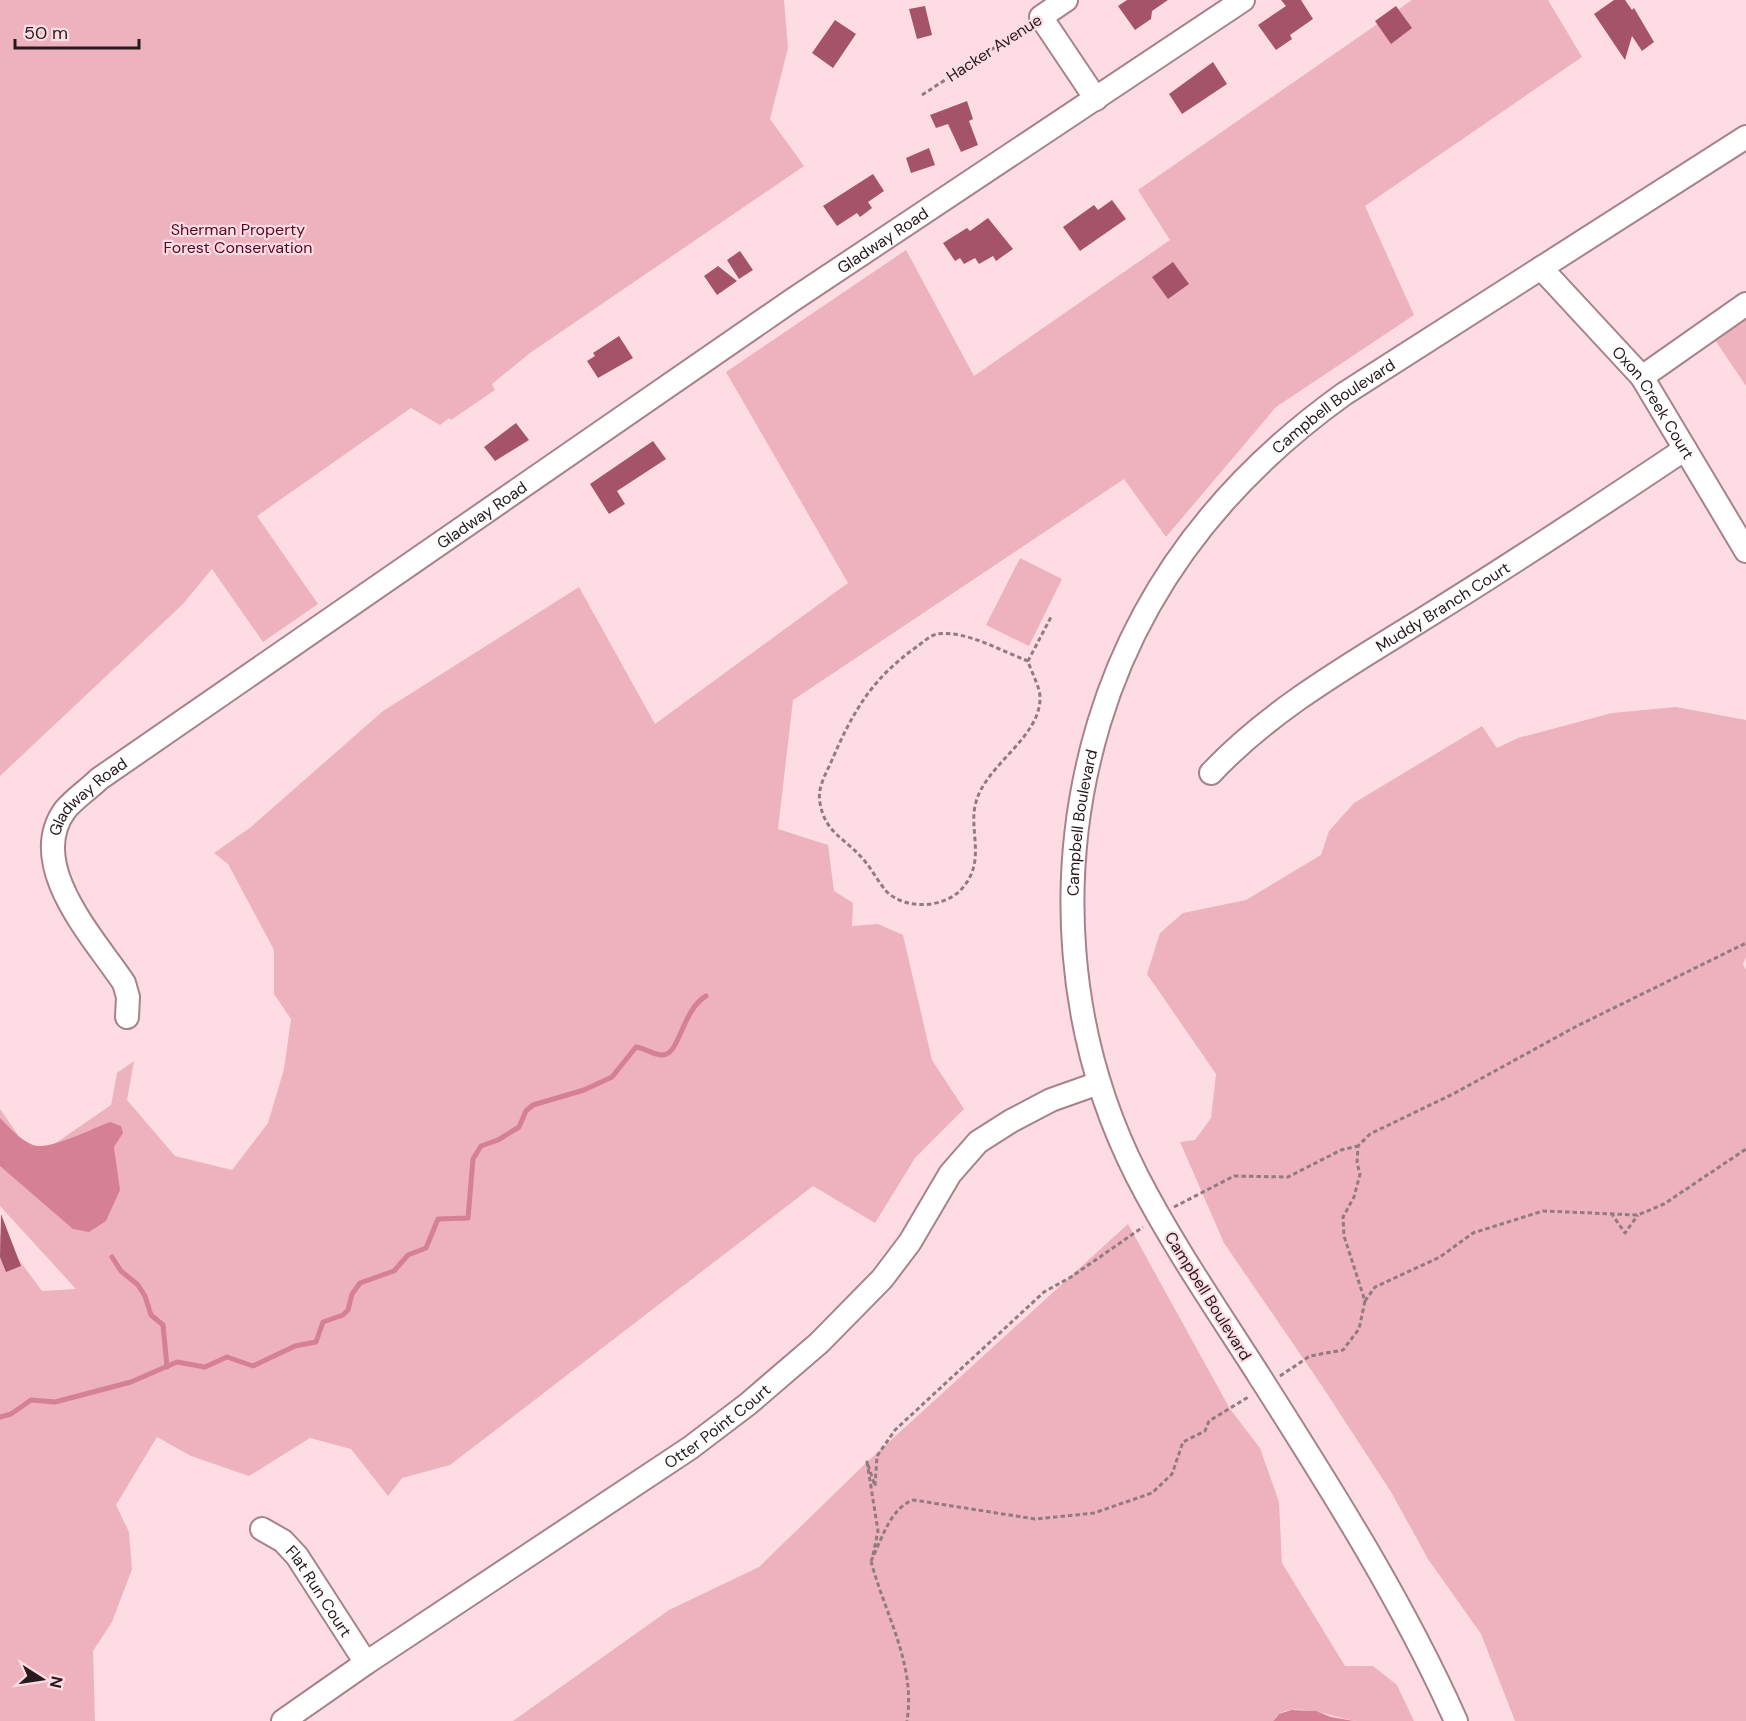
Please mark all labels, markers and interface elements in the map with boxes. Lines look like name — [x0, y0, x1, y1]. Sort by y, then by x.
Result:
street label: Hacker Avenue — [942, 9, 1046, 87]
scale bar — [15, 12, 140, 50]
text: 50 m — [24, 21, 68, 45]
street label: Gladway Road — [833, 202, 932, 278]
park label: Sherman Property Forest Conservation — [163, 219, 313, 258]
street label: Oxon Creek Court — [1608, 341, 1699, 463]
street label: Campbell Boulevard — [1267, 354, 1399, 458]
street label: Gladway Road — [432, 476, 531, 553]
street label: Muddy Branch Court — [1372, 557, 1514, 656]
street label: Campbell Boulevard — [1062, 747, 1102, 896]
street label: Gladway Road — [44, 752, 131, 838]
street label: Campbell Boulevard — [1160, 1228, 1256, 1364]
street label: Otter Point Court — [660, 1379, 775, 1473]
street label: Flat Run Court — [281, 1540, 357, 1641]
north arrow — [12, 1649, 72, 1709]
text: N — [45, 1674, 68, 1690]

